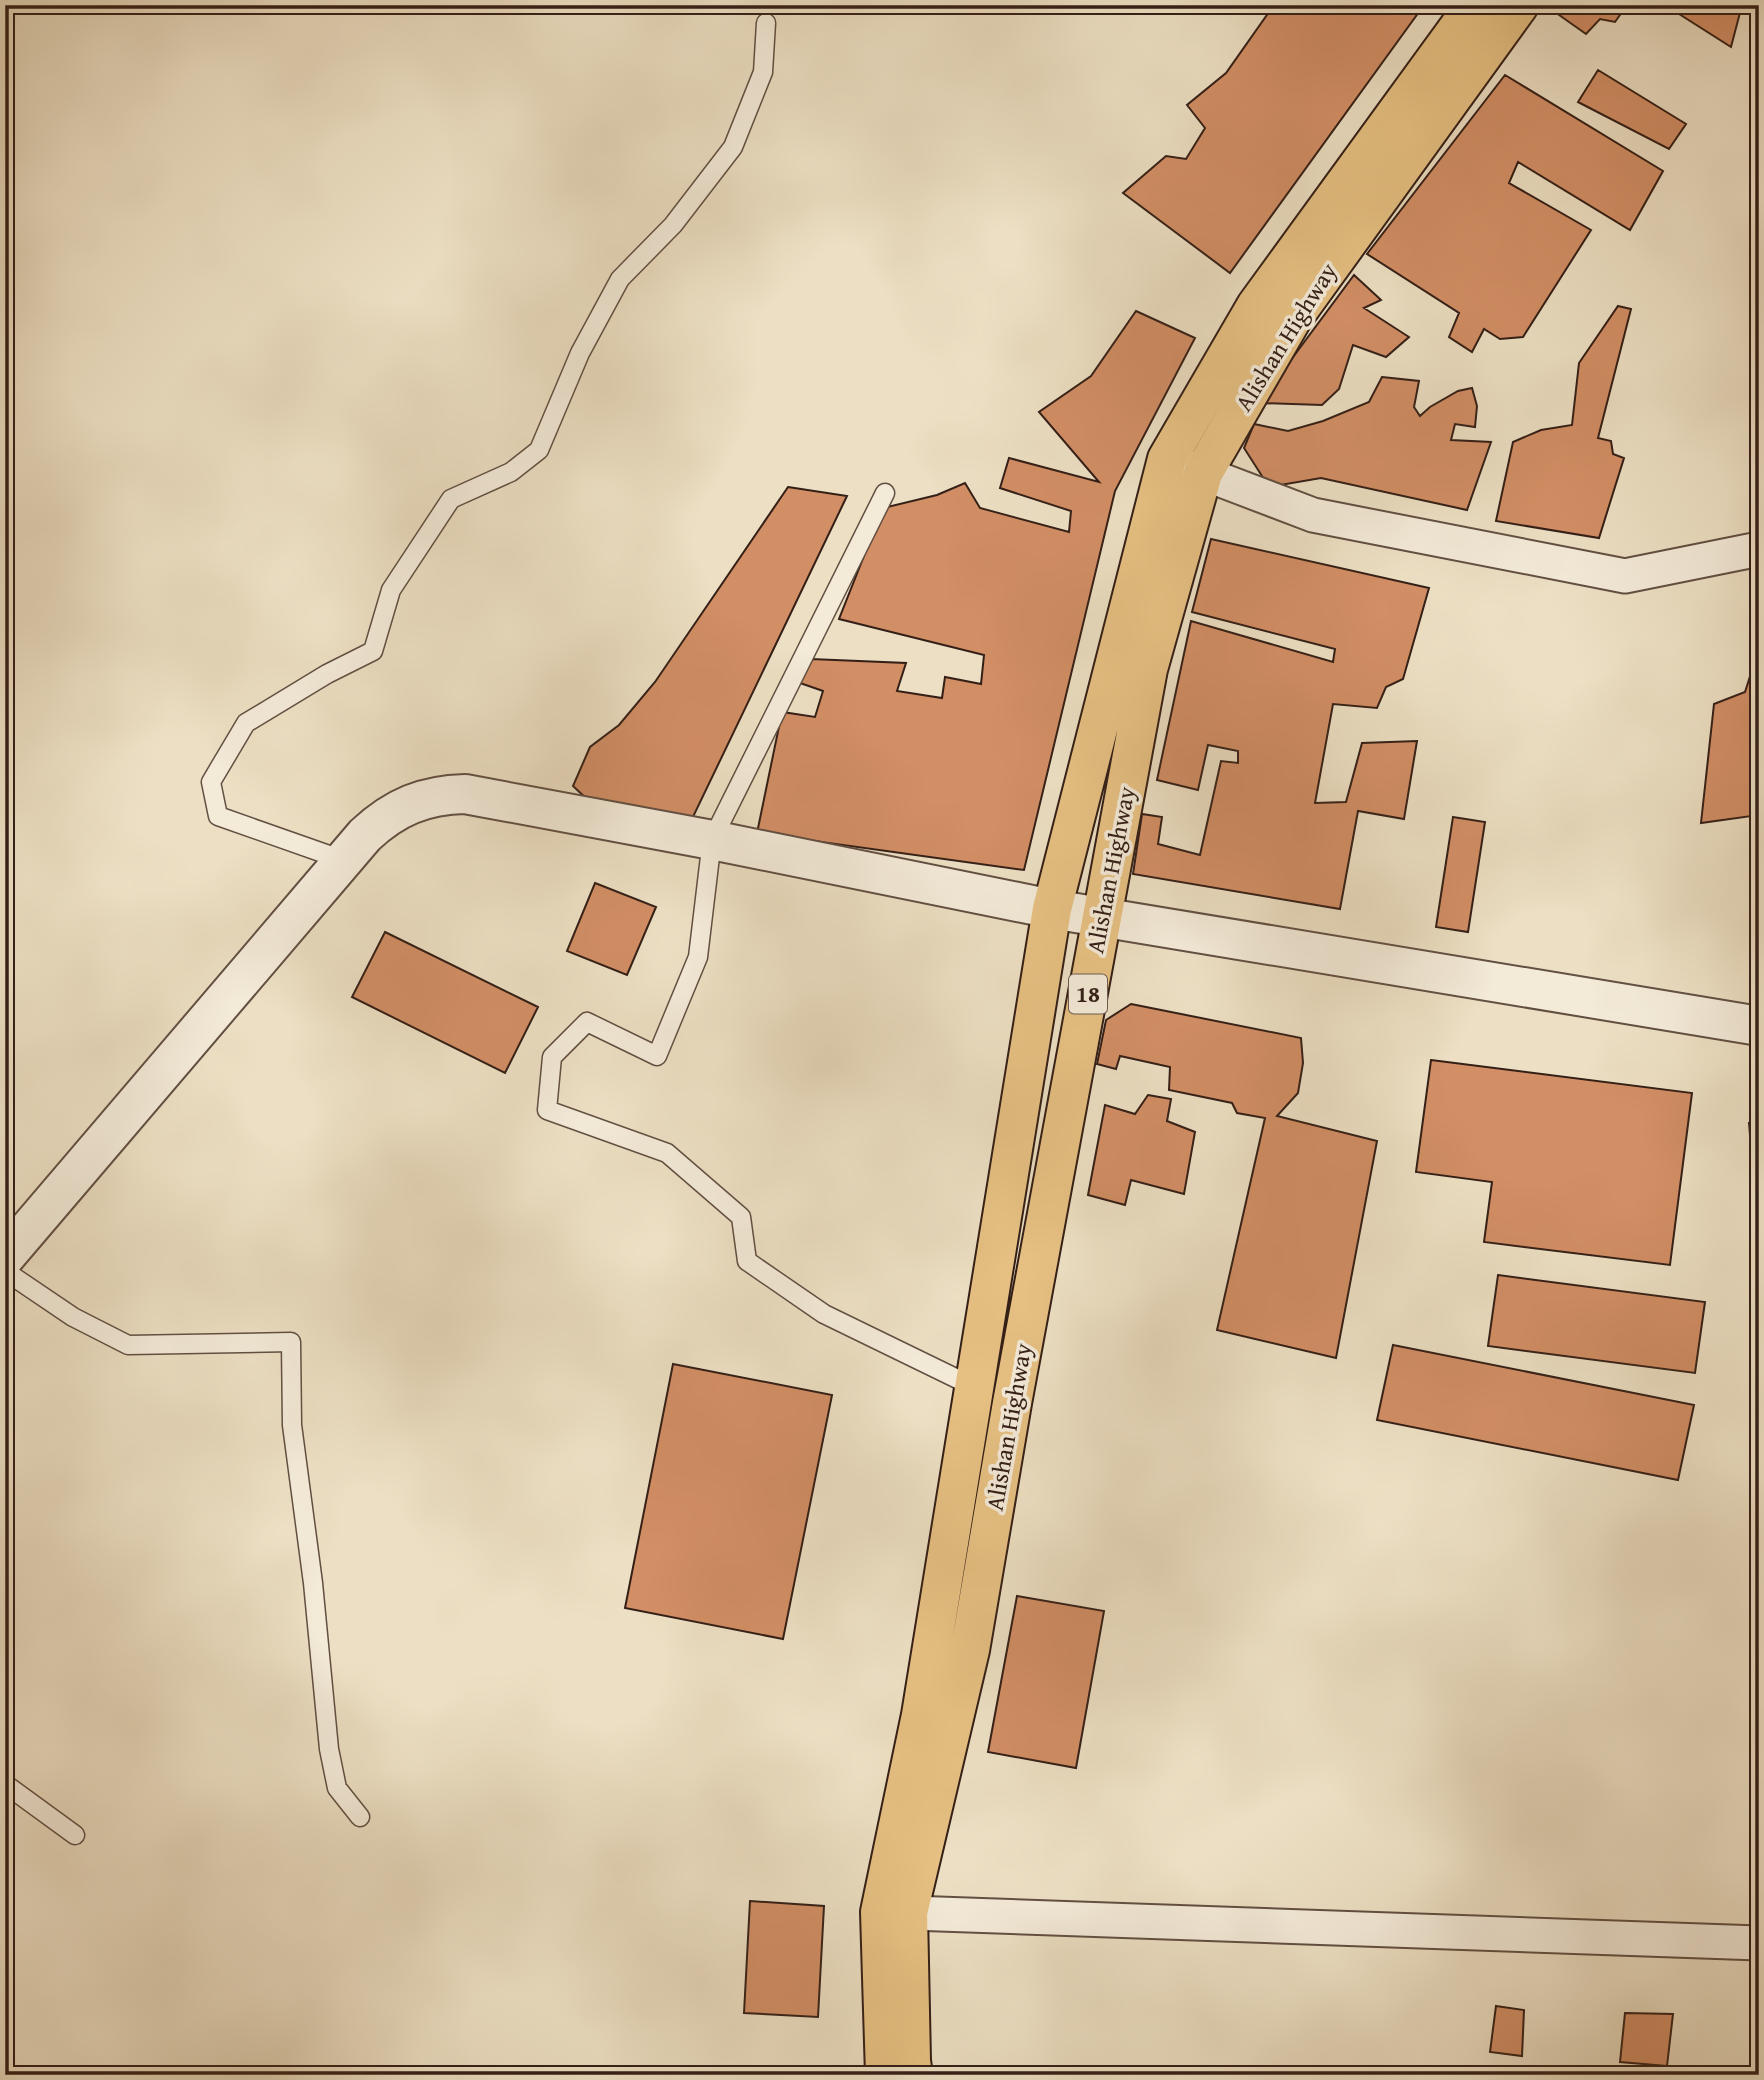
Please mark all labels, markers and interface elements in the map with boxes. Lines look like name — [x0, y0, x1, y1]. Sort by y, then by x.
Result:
street label: Alishan Highway — [1226, 256, 1345, 418]
street label: Alishan Highway — [1077, 783, 1144, 956]
road number: 18 — [1069, 974, 1107, 1014]
street label: Alishan Highway — [977, 1341, 1040, 1513]

